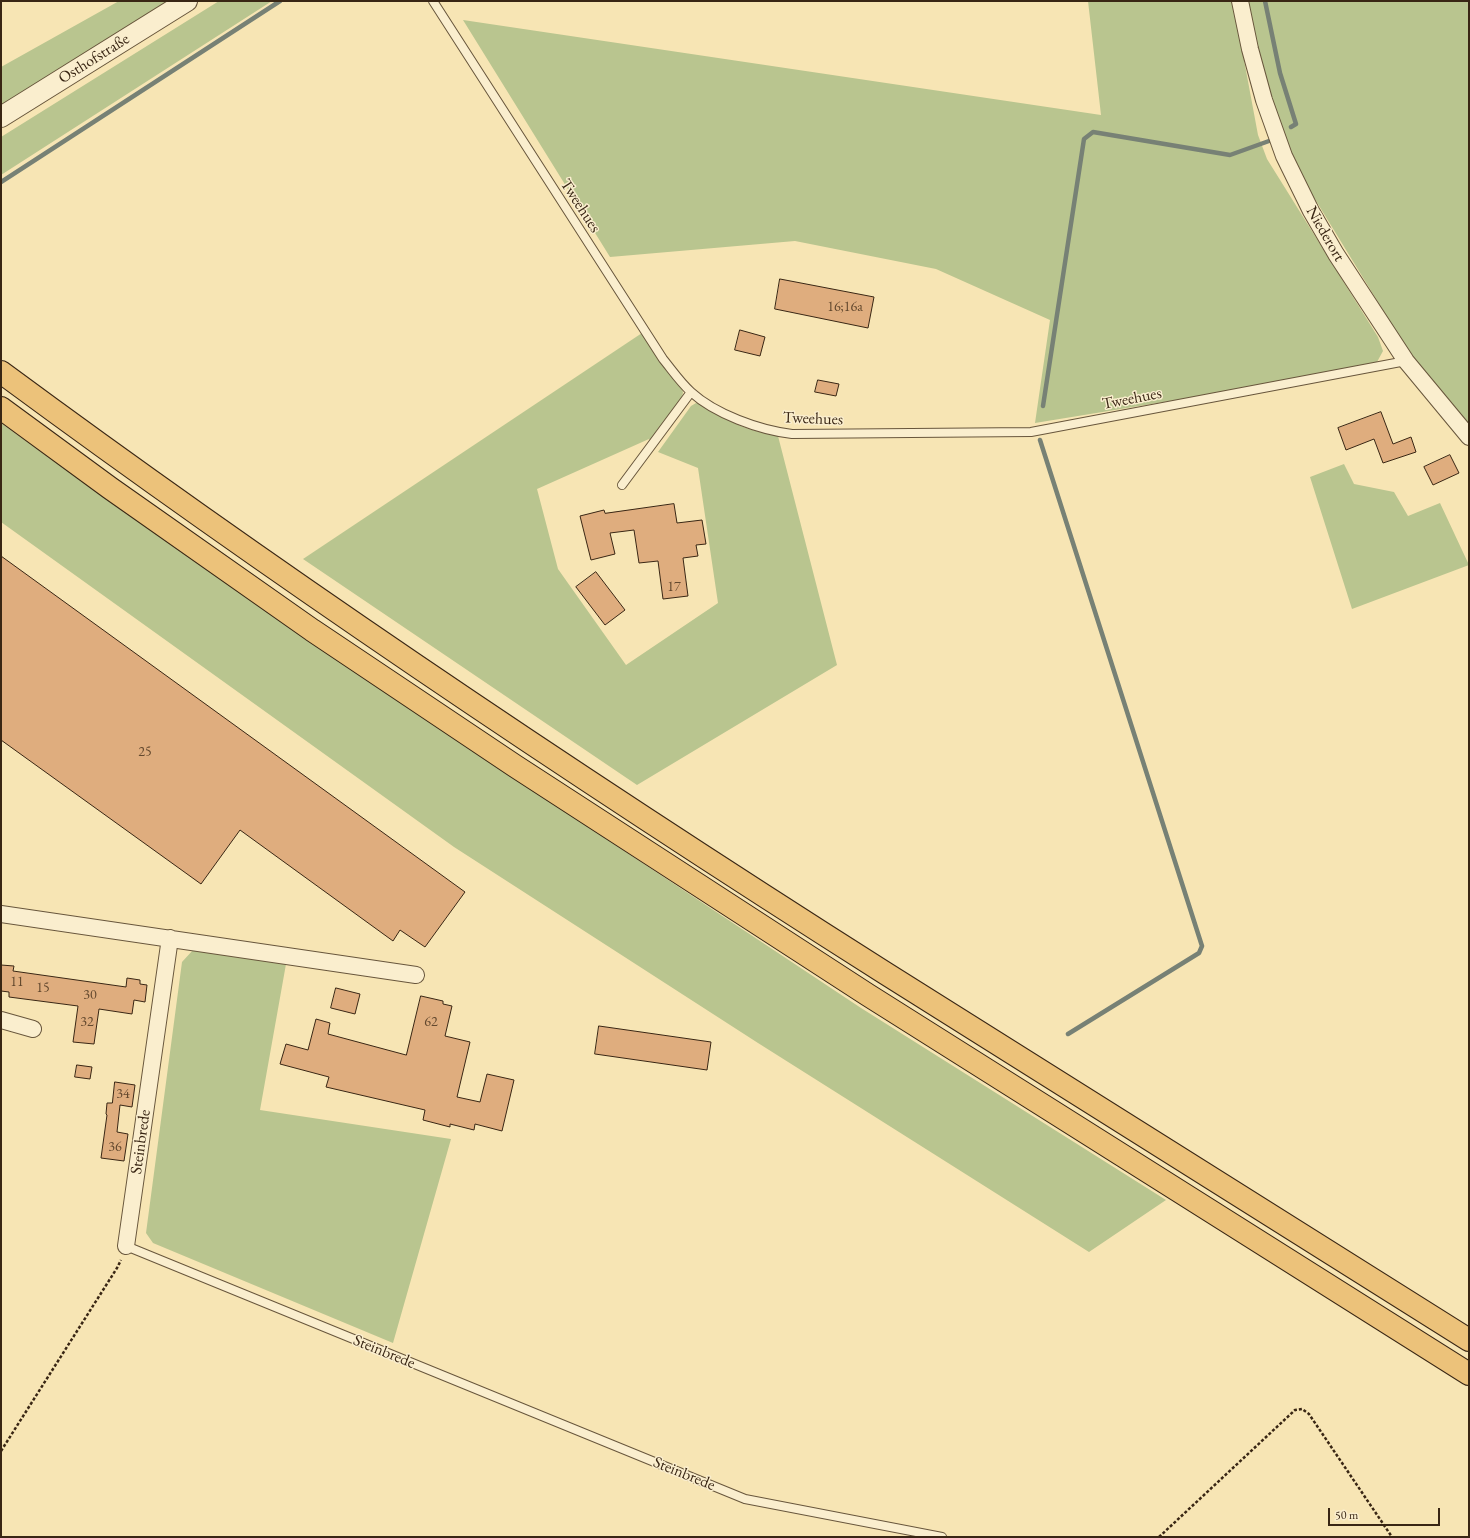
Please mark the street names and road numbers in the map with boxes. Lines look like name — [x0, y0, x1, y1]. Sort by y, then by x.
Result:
street label: Osthofstraße — [55, 30, 133, 88]
street label: Tweehues — [556, 176, 604, 236]
street label: Niederort — [1302, 203, 1348, 265]
street label: Tweehues — [1101, 384, 1163, 414]
street label: Tweehues — [783, 408, 843, 430]
street label: Steinbrede — [127, 1108, 155, 1176]
street label: Steinbrede — [350, 1331, 418, 1373]
street label: Steinbrede — [650, 1453, 718, 1495]

